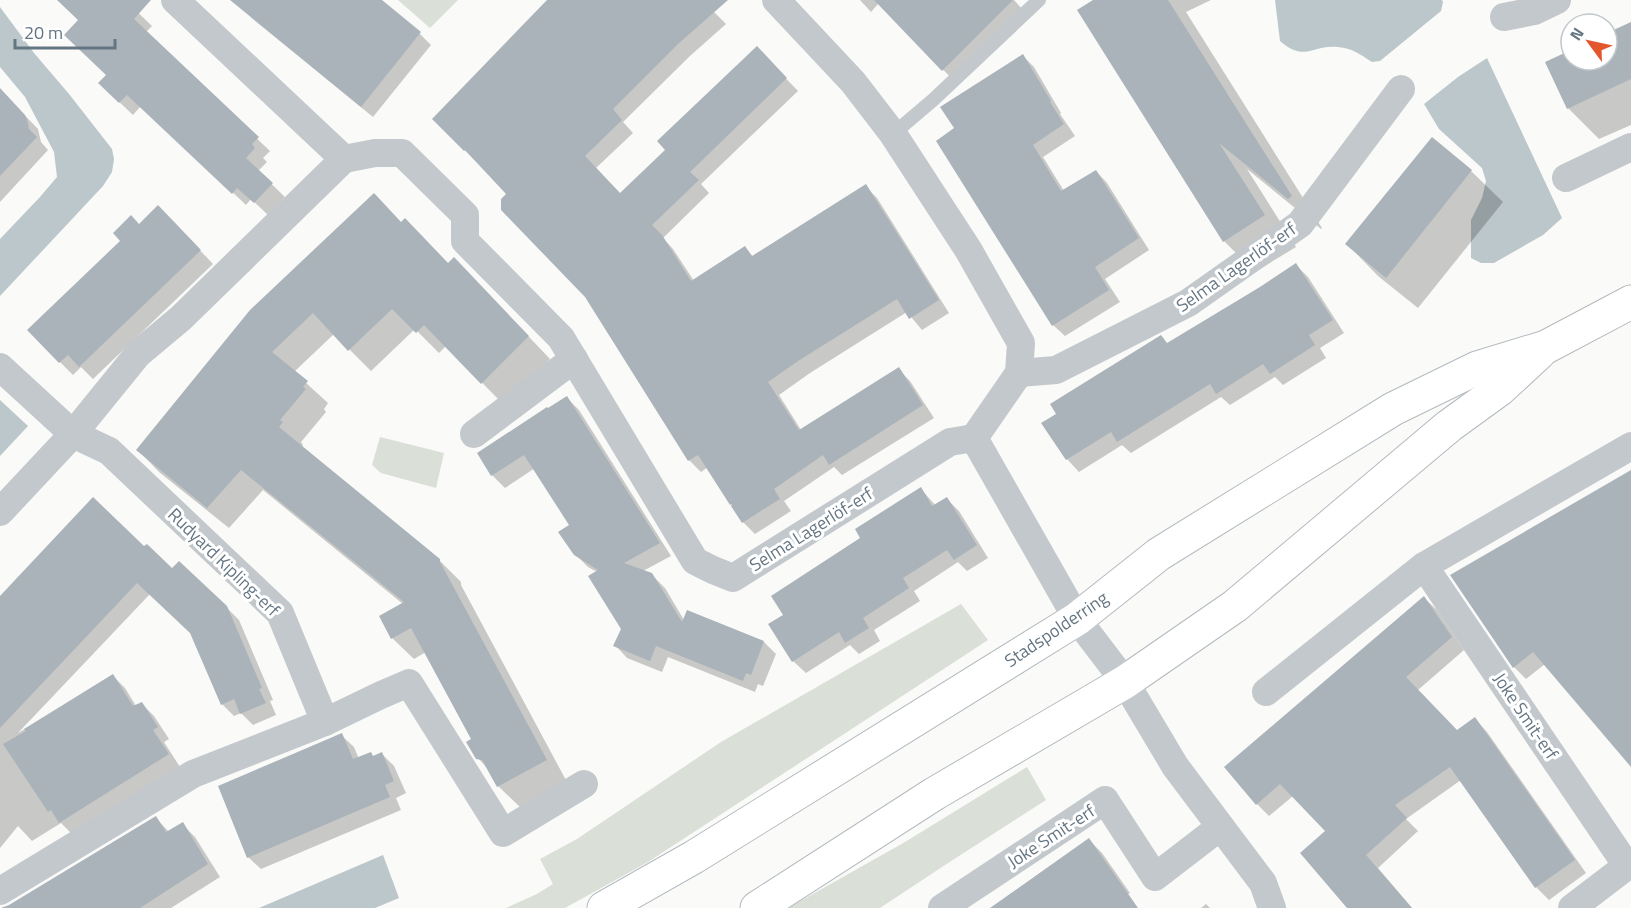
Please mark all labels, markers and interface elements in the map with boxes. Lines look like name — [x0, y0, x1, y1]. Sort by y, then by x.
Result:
scale bar — [15, 12, 116, 50]
north arrow — [1559, 12, 1619, 72]
text: 20 m — [24, 19, 63, 46]
text: N — [1563, 23, 1590, 45]
street label: Selma Lagerlöf-erf — [1170, 215, 1302, 319]
street label: Selma Lagerlöf-erf — [744, 480, 878, 578]
street label: Rudyard Kipling-erf — [162, 501, 286, 623]
street label: Stadspolderring — [999, 584, 1113, 674]
street label: Joke Smit-erf — [1487, 667, 1565, 765]
street label: Joke Smit-erf — [1002, 797, 1100, 875]

